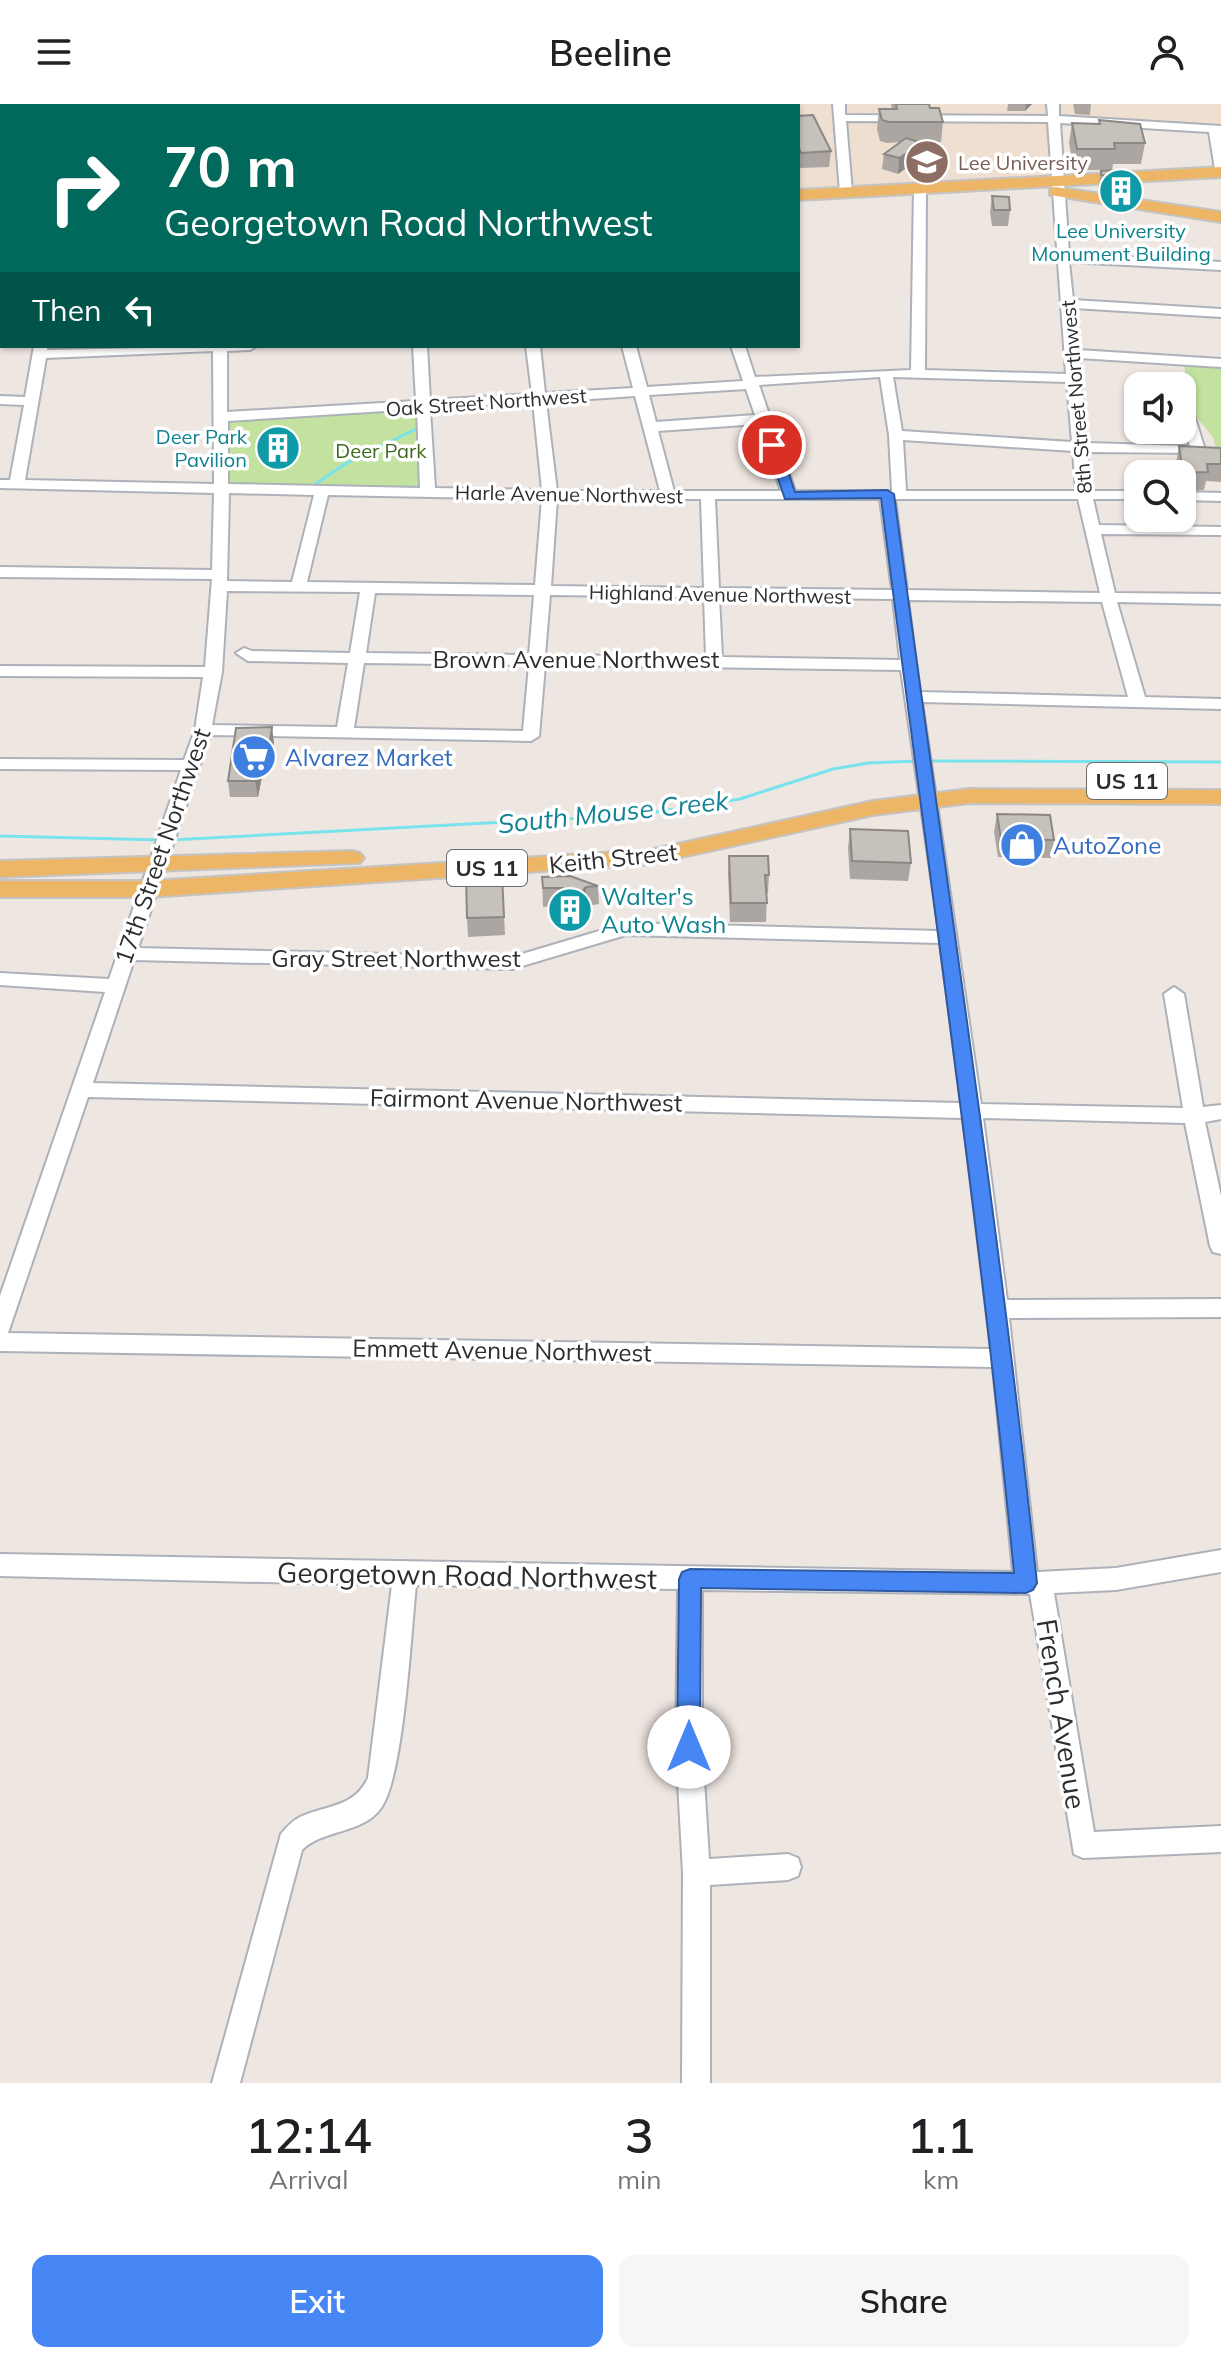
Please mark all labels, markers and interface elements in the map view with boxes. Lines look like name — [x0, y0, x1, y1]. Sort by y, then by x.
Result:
icon: menu — [32, 30, 76, 74]
text: Beeline — [549, 30, 672, 75]
icon: person — [1145, 30, 1189, 74]
text: 70 m — [164, 131, 297, 201]
icon: right — [32, 136, 136, 240]
school or university icon: Lee University — [903, 138, 951, 186]
place label: Lee University — [958, 150, 1088, 175]
building icon: Lee University Monument Building — [1097, 167, 1145, 215]
text: Georgetown Road Northwest — [164, 200, 653, 245]
place label: Lee University Monument Building — [1031, 218, 1211, 266]
icon: left — [118, 288, 162, 332]
text: Then — [32, 291, 102, 329]
street label: 8th Street Northwest — [1055, 299, 1097, 495]
map controls — [1124, 372, 1196, 532]
button: sound — [1124, 372, 1196, 444]
street label: Oak Street Northwest — [385, 383, 587, 421]
pin — [738, 411, 806, 479]
icon: arrive — [750, 423, 794, 467]
place label: Deer Park Pavilion — [156, 424, 248, 472]
building icon: Deer Park Pavilion — [254, 424, 302, 472]
park label: Deer Park — [335, 438, 427, 463]
button: search — [1124, 460, 1196, 532]
street label: Harle Avenue Northwest — [455, 480, 683, 508]
street label: Highland Avenue Northwest — [589, 579, 851, 609]
street label: Brown Avenue Northwest — [433, 644, 719, 674]
street label: 17th Street Northwest — [108, 724, 216, 968]
supermarket icon: Alvarez Market — [230, 733, 278, 781]
place label: Alvarez Market — [285, 742, 453, 772]
road number: US 11 — [1087, 763, 1167, 799]
water label: South Mouse Creek — [496, 783, 731, 841]
shop icon: AutoZone — [998, 821, 1046, 869]
place label: AutoZone — [1053, 830, 1161, 860]
street label: Keith Street — [547, 836, 679, 880]
road number: US 11 — [447, 850, 527, 886]
place label: Walter's Auto Wash — [601, 881, 726, 939]
building icon: Walter's Auto Wash — [546, 886, 594, 934]
street label: Gray Street Northwest — [271, 943, 521, 973]
street label: Fairmont Avenue Northwest — [370, 1082, 682, 1118]
street label: Emmett Avenue Northwest — [352, 1332, 652, 1368]
street label: Georgetown Road Northwest — [277, 1554, 657, 1596]
street label: French Avenue — [1030, 1616, 1094, 1812]
position arrow — [647, 1705, 731, 1789]
text: 12:14 — [245, 2105, 372, 2165]
text: 3 — [625, 2105, 654, 2165]
text: 1.1 — [907, 2105, 976, 2165]
text: Arrival — [269, 2163, 348, 2196]
text: min — [617, 2163, 661, 2196]
text: km — [923, 2163, 959, 2196]
button: Exit — [32, 2255, 603, 2347]
button: Share — [619, 2255, 1189, 2347]

